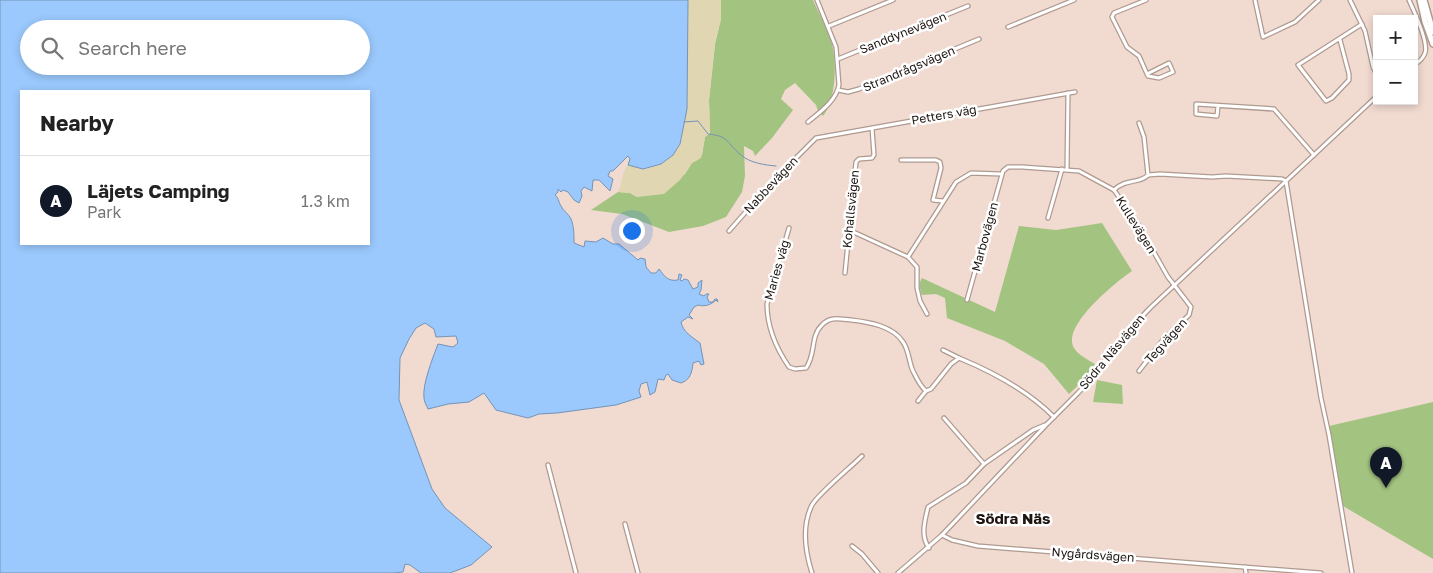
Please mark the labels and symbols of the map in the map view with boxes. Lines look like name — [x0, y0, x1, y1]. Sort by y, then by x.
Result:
street label: Sanddynevägen — [857, 8, 948, 57]
street label: Strandrågsvägen — [861, 42, 957, 95]
street label: Petters väg — [910, 101, 978, 128]
street label: Nabbevägen — [740, 153, 801, 216]
street label: Kohallsvägen — [839, 169, 862, 249]
street label: Kullevägen — [1113, 193, 1160, 256]
street label: Marbovägen — [968, 201, 1001, 273]
your location — [619, 218, 645, 244]
street label: Maries väg — [761, 238, 792, 302]
street label: Södra Näsvägen — [1076, 311, 1148, 392]
street label: Tegvägen — [1141, 315, 1190, 366]
pin: A — [1370, 447, 1402, 488]
district label: Södra Näs — [976, 509, 1050, 527]
street label: Nygårdsvägen — [1051, 544, 1135, 565]

